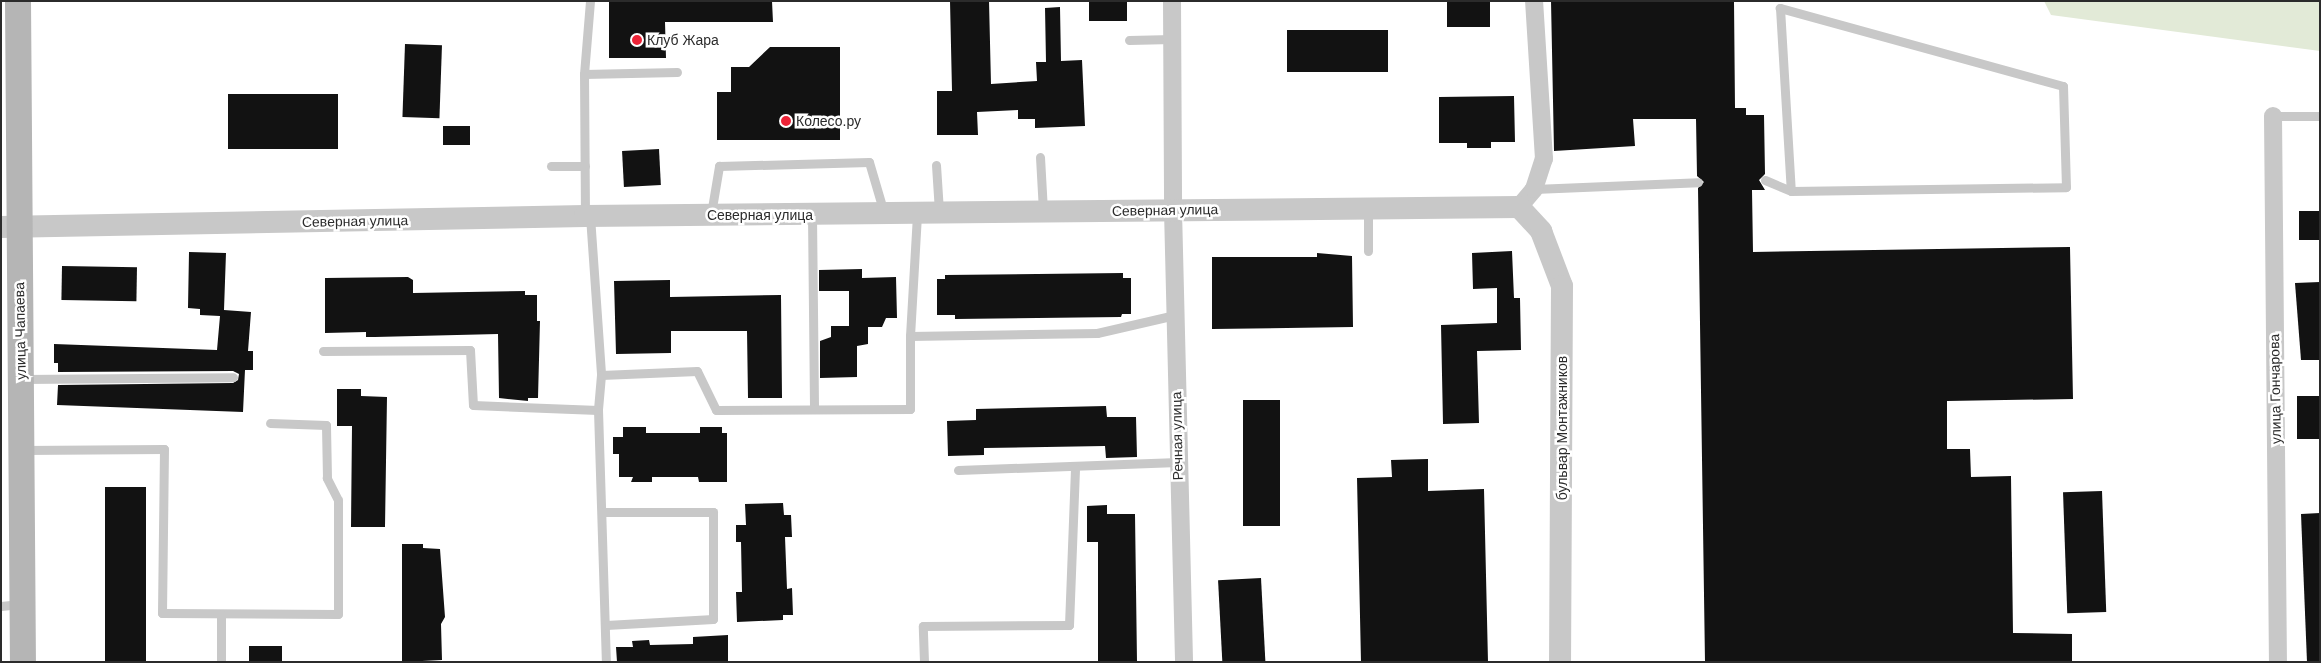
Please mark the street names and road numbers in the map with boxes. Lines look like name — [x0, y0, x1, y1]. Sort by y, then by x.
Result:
street label: Северная улица — [1112, 201, 1218, 219]
street label: Северная улица — [707, 207, 813, 223]
street label: Северная улица — [302, 212, 408, 230]
street label: улица Чапаева — [11, 282, 29, 380]
street label: улица Гончарова — [2266, 334, 2284, 444]
street label: бульвар Монтажников — [1554, 356, 1570, 500]
street label: Речная улица — [1168, 391, 1186, 481]

